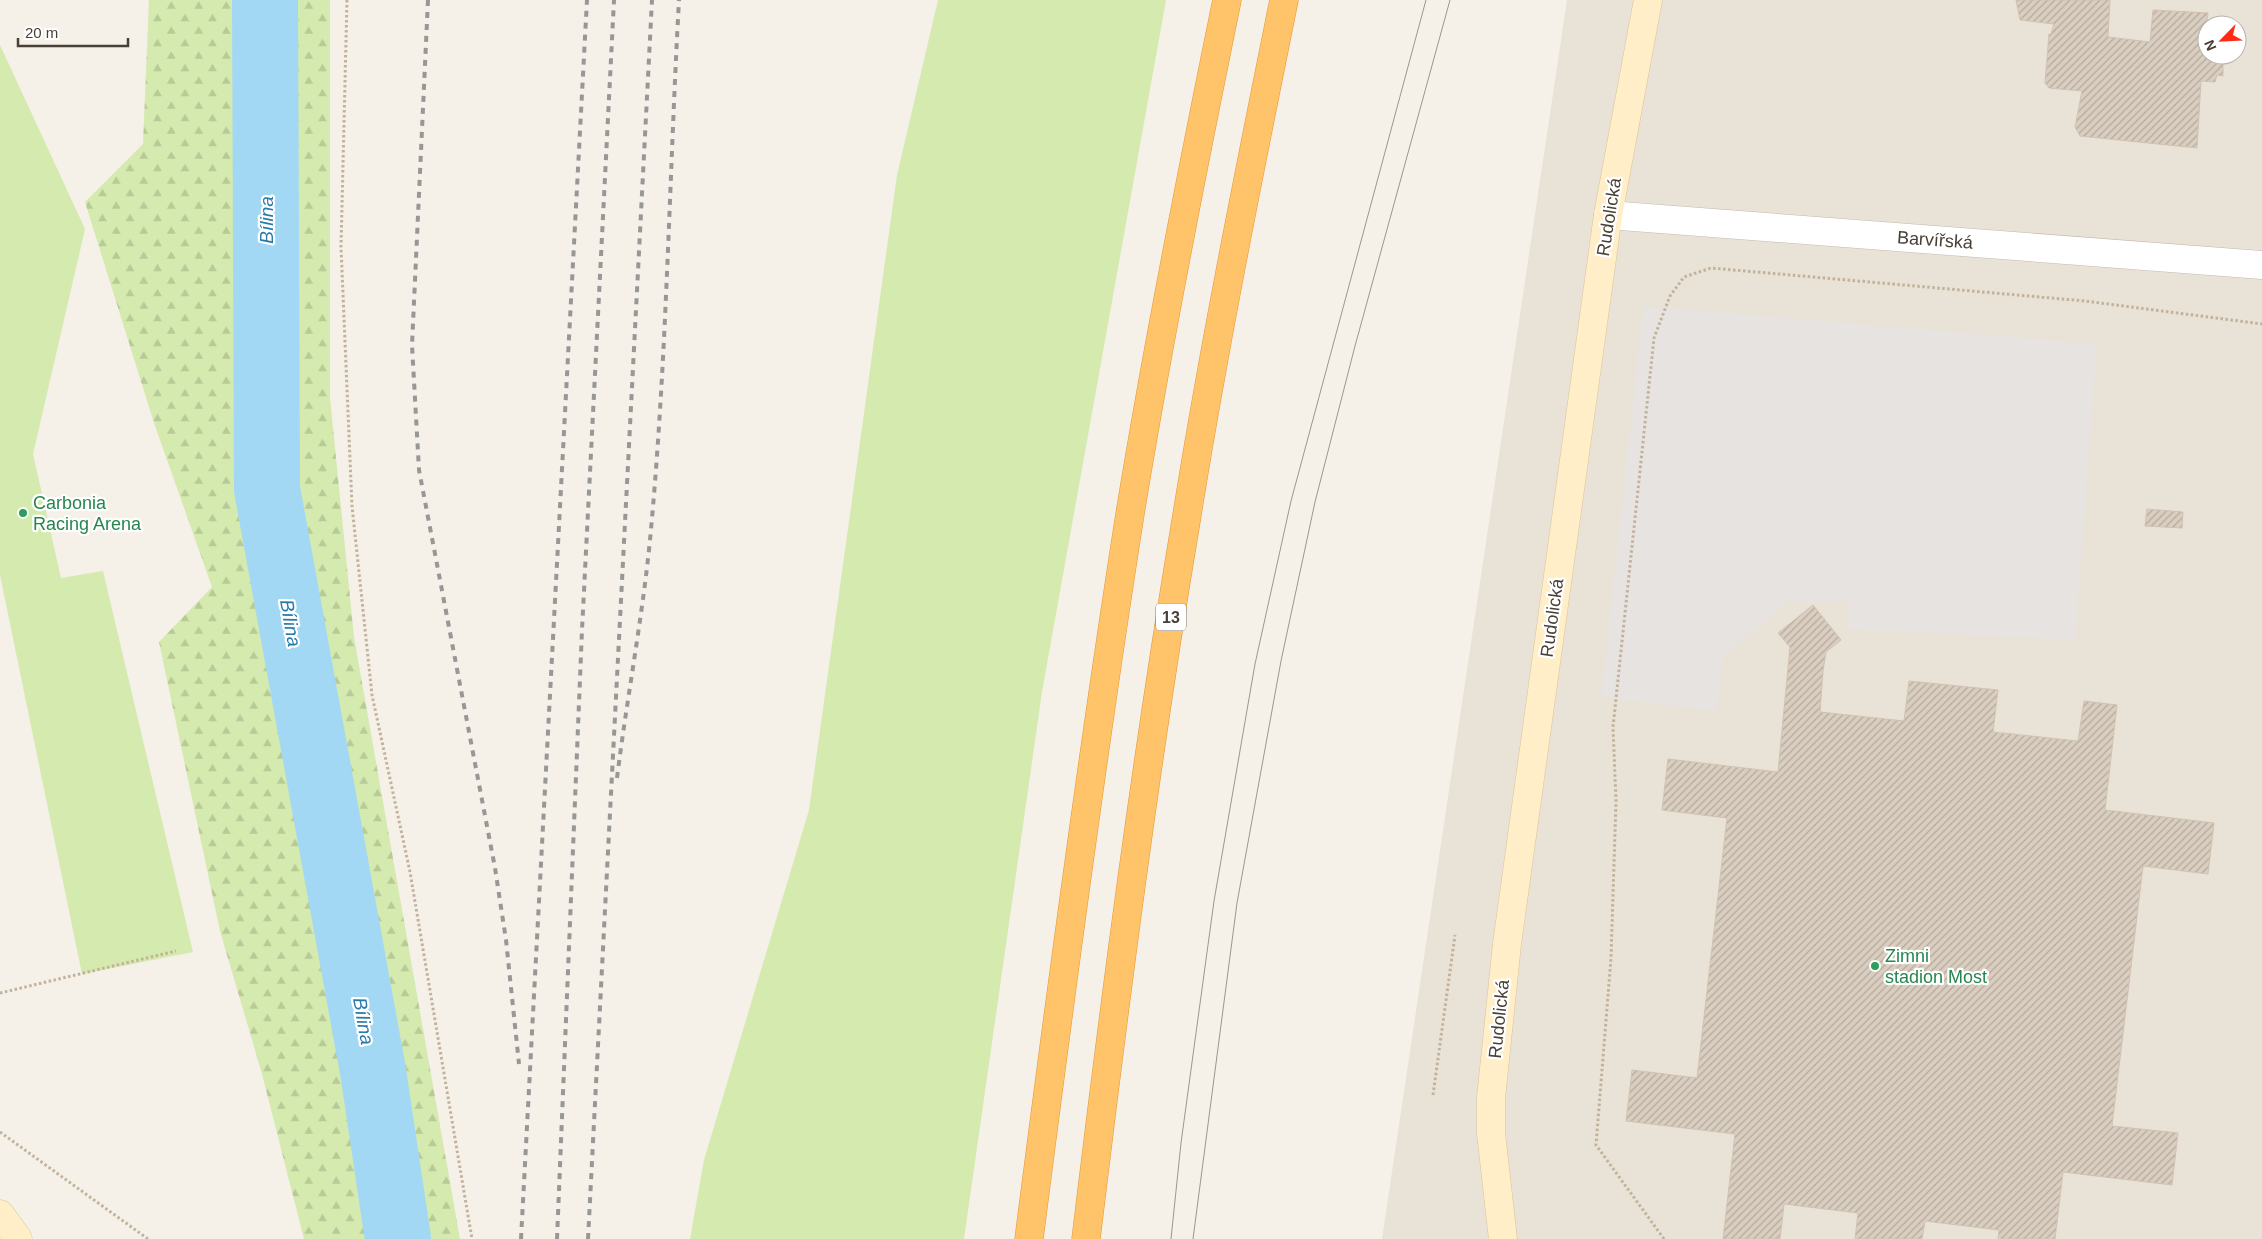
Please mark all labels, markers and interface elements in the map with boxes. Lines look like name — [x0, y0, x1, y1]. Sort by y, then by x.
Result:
scale bar — [18, 15, 128, 47]
north arrow — [2197, 15, 2247, 65]
text: 20 m — [25, 24, 58, 41]
text: N — [2201, 37, 2219, 53]
street label: Rudolická — [1593, 175, 1625, 258]
water label: Bílina — [256, 196, 277, 244]
street label: Barvířská — [1896, 227, 1975, 253]
place label: Carbonia Racing Arena — [33, 493, 142, 534]
marker: Carbonia Racing Arena — [17, 507, 29, 519]
street label: Rudolická — [1537, 576, 1568, 659]
water label: Bílina — [276, 598, 305, 648]
road number: 13 — [1156, 604, 1186, 630]
place label: Zimni stadion Most — [1885, 946, 1987, 987]
marker: Zimni stadion Most — [1869, 960, 1881, 972]
street label: Rudolická — [1485, 978, 1513, 1059]
water label: Bílina — [349, 996, 378, 1046]

